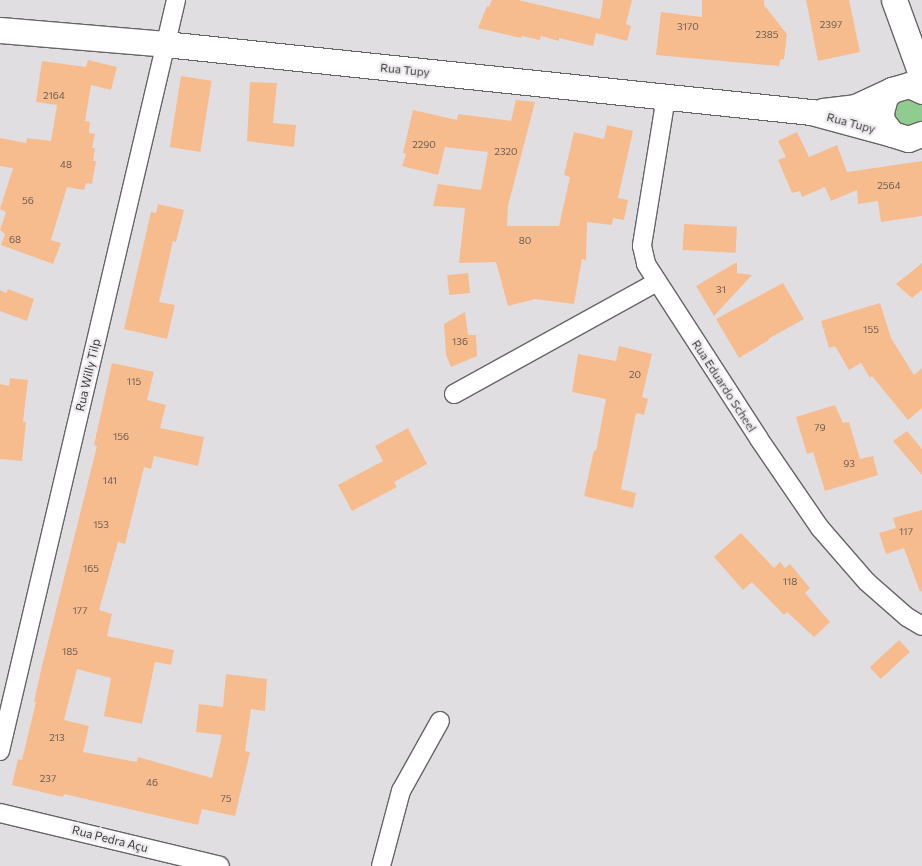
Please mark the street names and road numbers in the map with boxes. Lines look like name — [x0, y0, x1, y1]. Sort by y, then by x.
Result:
street label: Rua Tupy — [379, 60, 431, 80]
street label: Rua Tupy — [825, 110, 877, 136]
street label: Rua Willy Tilp — [73, 337, 103, 413]
street label: Rua Eduardo Scheel — [689, 337, 759, 435]
street label: Rua Pedra Açu — [71, 823, 149, 855]

